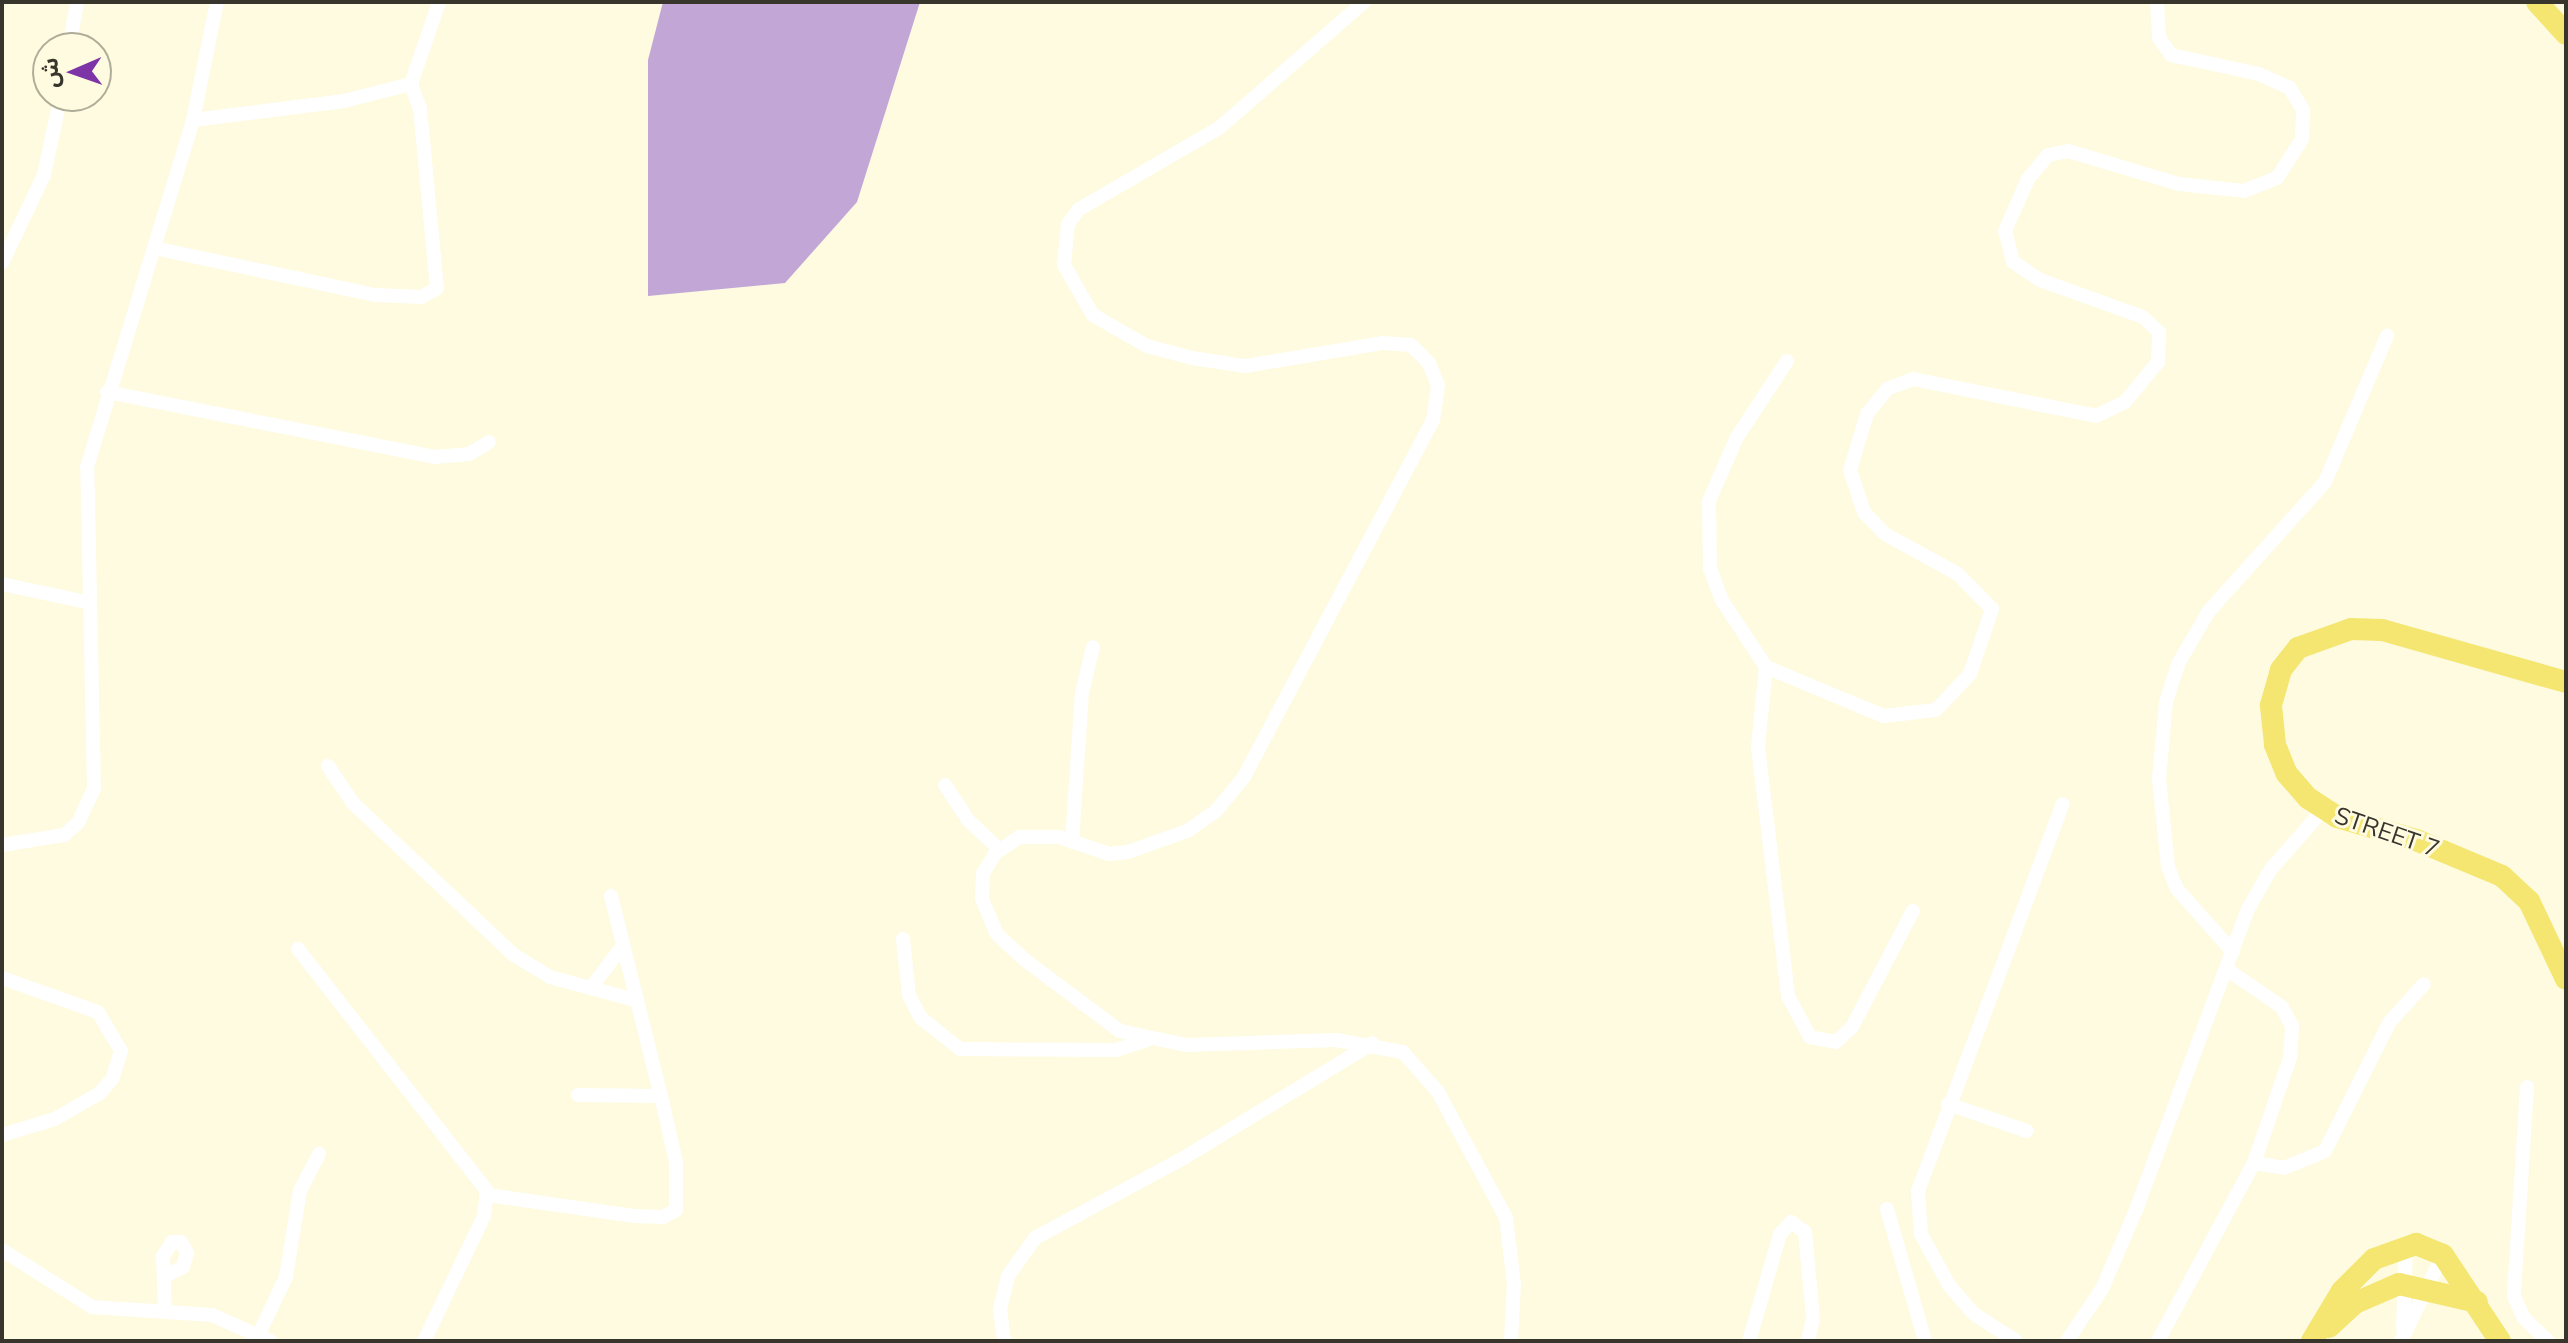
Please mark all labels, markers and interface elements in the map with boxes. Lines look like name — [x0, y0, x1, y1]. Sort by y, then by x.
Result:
north arrow — [32, 32, 112, 112]
text: ش — [35, 57, 65, 88]
street label: STREET 7 — [2331, 801, 2443, 863]

